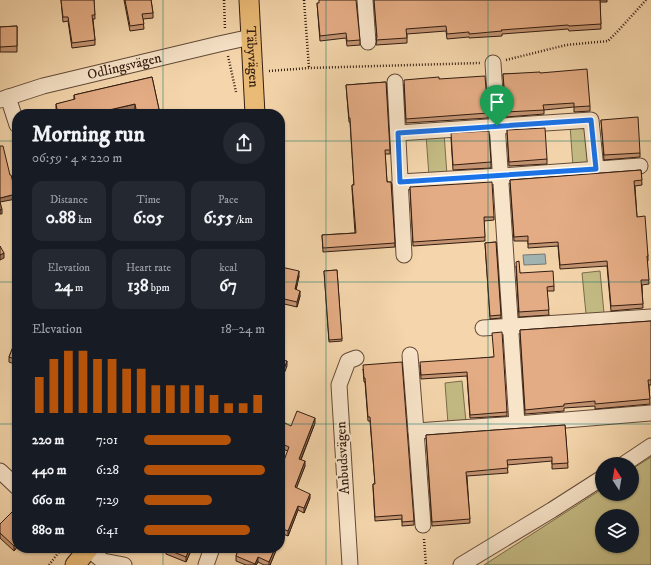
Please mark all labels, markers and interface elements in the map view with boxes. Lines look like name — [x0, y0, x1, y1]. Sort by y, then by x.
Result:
street label: Täbyvägen — [241, 26, 263, 89]
street label: Odlingsvägen — [86, 49, 164, 84]
pin — [480, 85, 514, 126]
icon: arrive — [486, 91, 508, 113]
text: Morning run — [32, 121, 145, 148]
button: share — [223, 122, 265, 164]
text: 06:59 · 4 × 220 m — [32, 150, 122, 166]
text: Distance — [50, 193, 88, 207]
text: Time — [137, 193, 160, 207]
text: Pace — [218, 193, 238, 207]
text: 0.88 — [46, 207, 76, 229]
text: 6:05 — [133, 207, 164, 229]
text: 6:55 — [204, 207, 234, 229]
text: km — [76, 213, 92, 227]
text: /km — [234, 213, 253, 227]
text: Elevation — [48, 261, 90, 275]
text: Heart rate — [126, 261, 171, 275]
text: kcal — [219, 261, 237, 275]
text: 24 — [54, 275, 73, 297]
text: 138 — [127, 275, 148, 297]
text: 67 — [219, 275, 237, 297]
text: m — [73, 281, 83, 295]
text: bpm — [148, 281, 170, 295]
text: Elevation — [32, 321, 82, 337]
text: 18–24 m — [220, 321, 265, 337]
street label: Anbudsvägen — [332, 420, 354, 495]
text: 220 m — [32, 432, 64, 448]
text: 7:01 — [96, 432, 118, 448]
north arrow — [595, 457, 639, 501]
map controls — [595, 457, 639, 553]
text: 440 m — [32, 462, 67, 478]
text: 6:28 — [96, 462, 119, 478]
text: 660 m — [32, 492, 65, 508]
text: 7:29 — [96, 492, 119, 508]
button: layers — [595, 509, 639, 553]
text: 880 m — [32, 522, 65, 538]
text: 6:41 — [96, 522, 118, 538]

